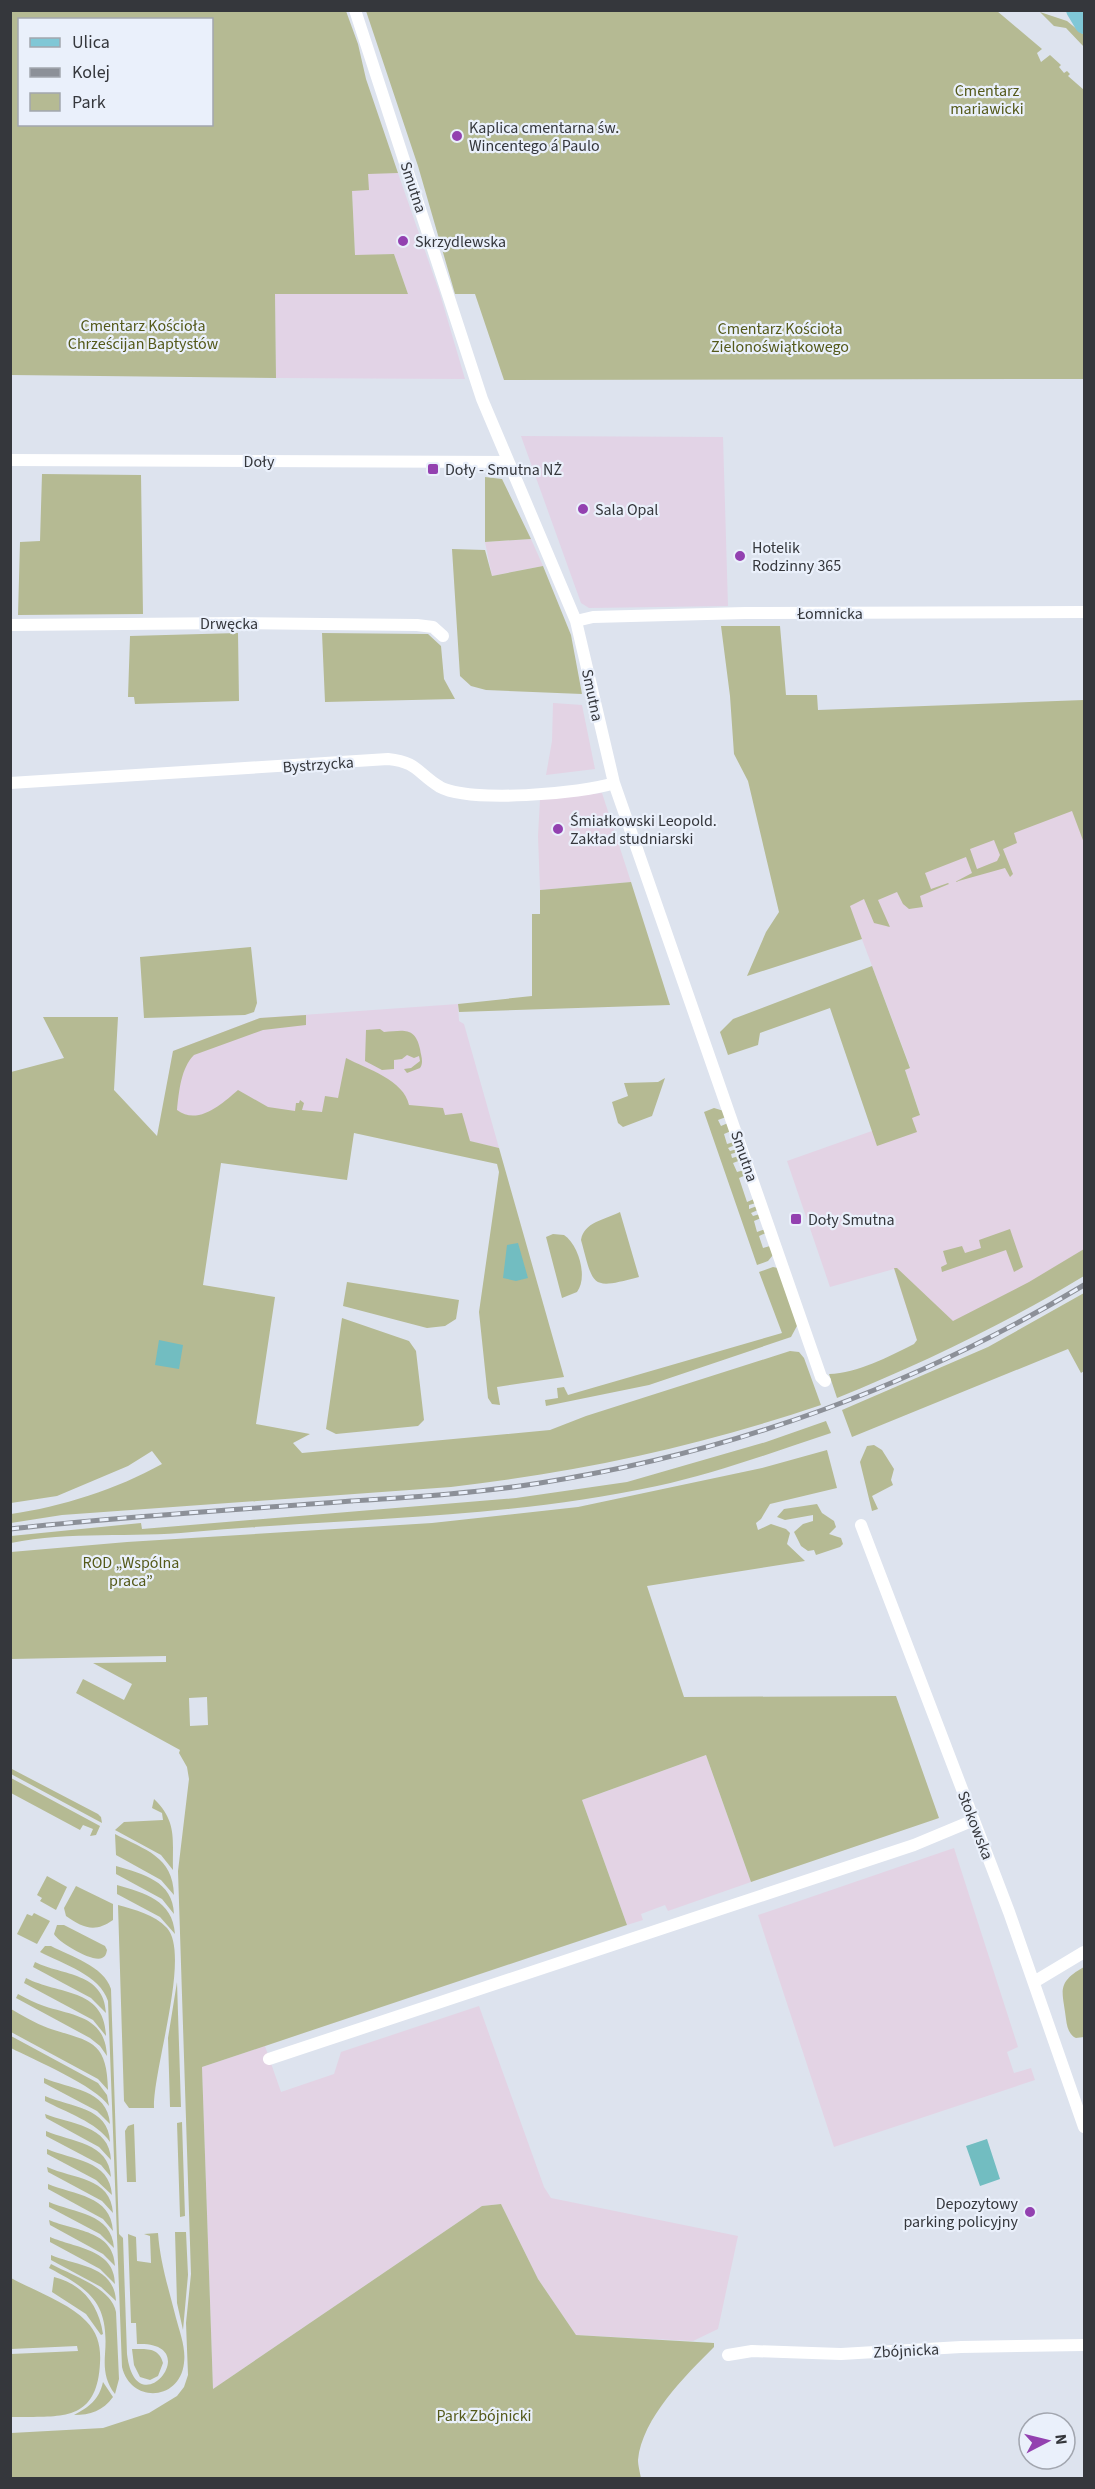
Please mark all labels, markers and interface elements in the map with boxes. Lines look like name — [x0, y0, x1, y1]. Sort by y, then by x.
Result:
legend — [18, 18, 213, 126]
text: Ulica — [72, 30, 110, 55]
text: Kolej — [72, 60, 110, 85]
park label: Cmentarz mariawicki — [950, 80, 1024, 120]
text: Park — [72, 90, 106, 115]
place label: Kaplica cmentarna św. Wincentego á Paulo — [469, 117, 619, 157]
marker: Kaplica cmentarna św. Wincentego á Paulo — [450, 129, 464, 143]
street label: Smutna — [394, 159, 432, 216]
place label: Skrzydlewska — [415, 231, 506, 253]
marker: Skrzydlewska — [396, 234, 410, 248]
park label: Cmentarz Kościoła Chrześcijan Baptystów — [68, 315, 219, 355]
park label: Cmentarz Kościoła Zielonoświątkowego — [711, 318, 849, 358]
street label: Doły — [244, 451, 275, 473]
place label: Doły - Smutna NŻ — [445, 459, 562, 481]
marker: Doły - Smutna NŻ — [426, 462, 440, 476]
place label: Sala Opal — [595, 499, 658, 521]
marker: Sala Opal — [576, 502, 590, 516]
place label: Hotelik Rodzinny 365 — [752, 537, 841, 577]
marker: Hotelik Rodzinny 365 — [733, 549, 747, 563]
street label: Łomnicka — [796, 603, 863, 625]
street label: Drwęcka — [200, 613, 258, 635]
street label: Smutna — [576, 667, 608, 723]
street label: Bystrzycka — [282, 752, 354, 778]
place label: Śmiałkowski Leopold. Zakład studniarski — [570, 810, 717, 850]
marker: Śmiałkowski Leopold. Zakład studniarski — [551, 822, 565, 836]
street label: Smutna — [725, 1128, 763, 1185]
place label: Doły Smutna — [808, 1209, 895, 1231]
marker: Doły Smutna — [789, 1212, 803, 1226]
park label: ROD „Wspólna praca” — [83, 1552, 179, 1592]
street label: Stokowska — [952, 1788, 998, 1863]
place label: Depozytowy parking policyjny — [903, 2193, 1019, 2233]
marker: Depozytowy parking policyjny — [1023, 2205, 1037, 2219]
street label: Zbójnicka — [873, 2338, 940, 2364]
park label: Park Zbójnicki — [436, 2405, 532, 2427]
north arrow — [1017, 2411, 1077, 2471]
text: N — [1049, 2433, 1072, 2446]

